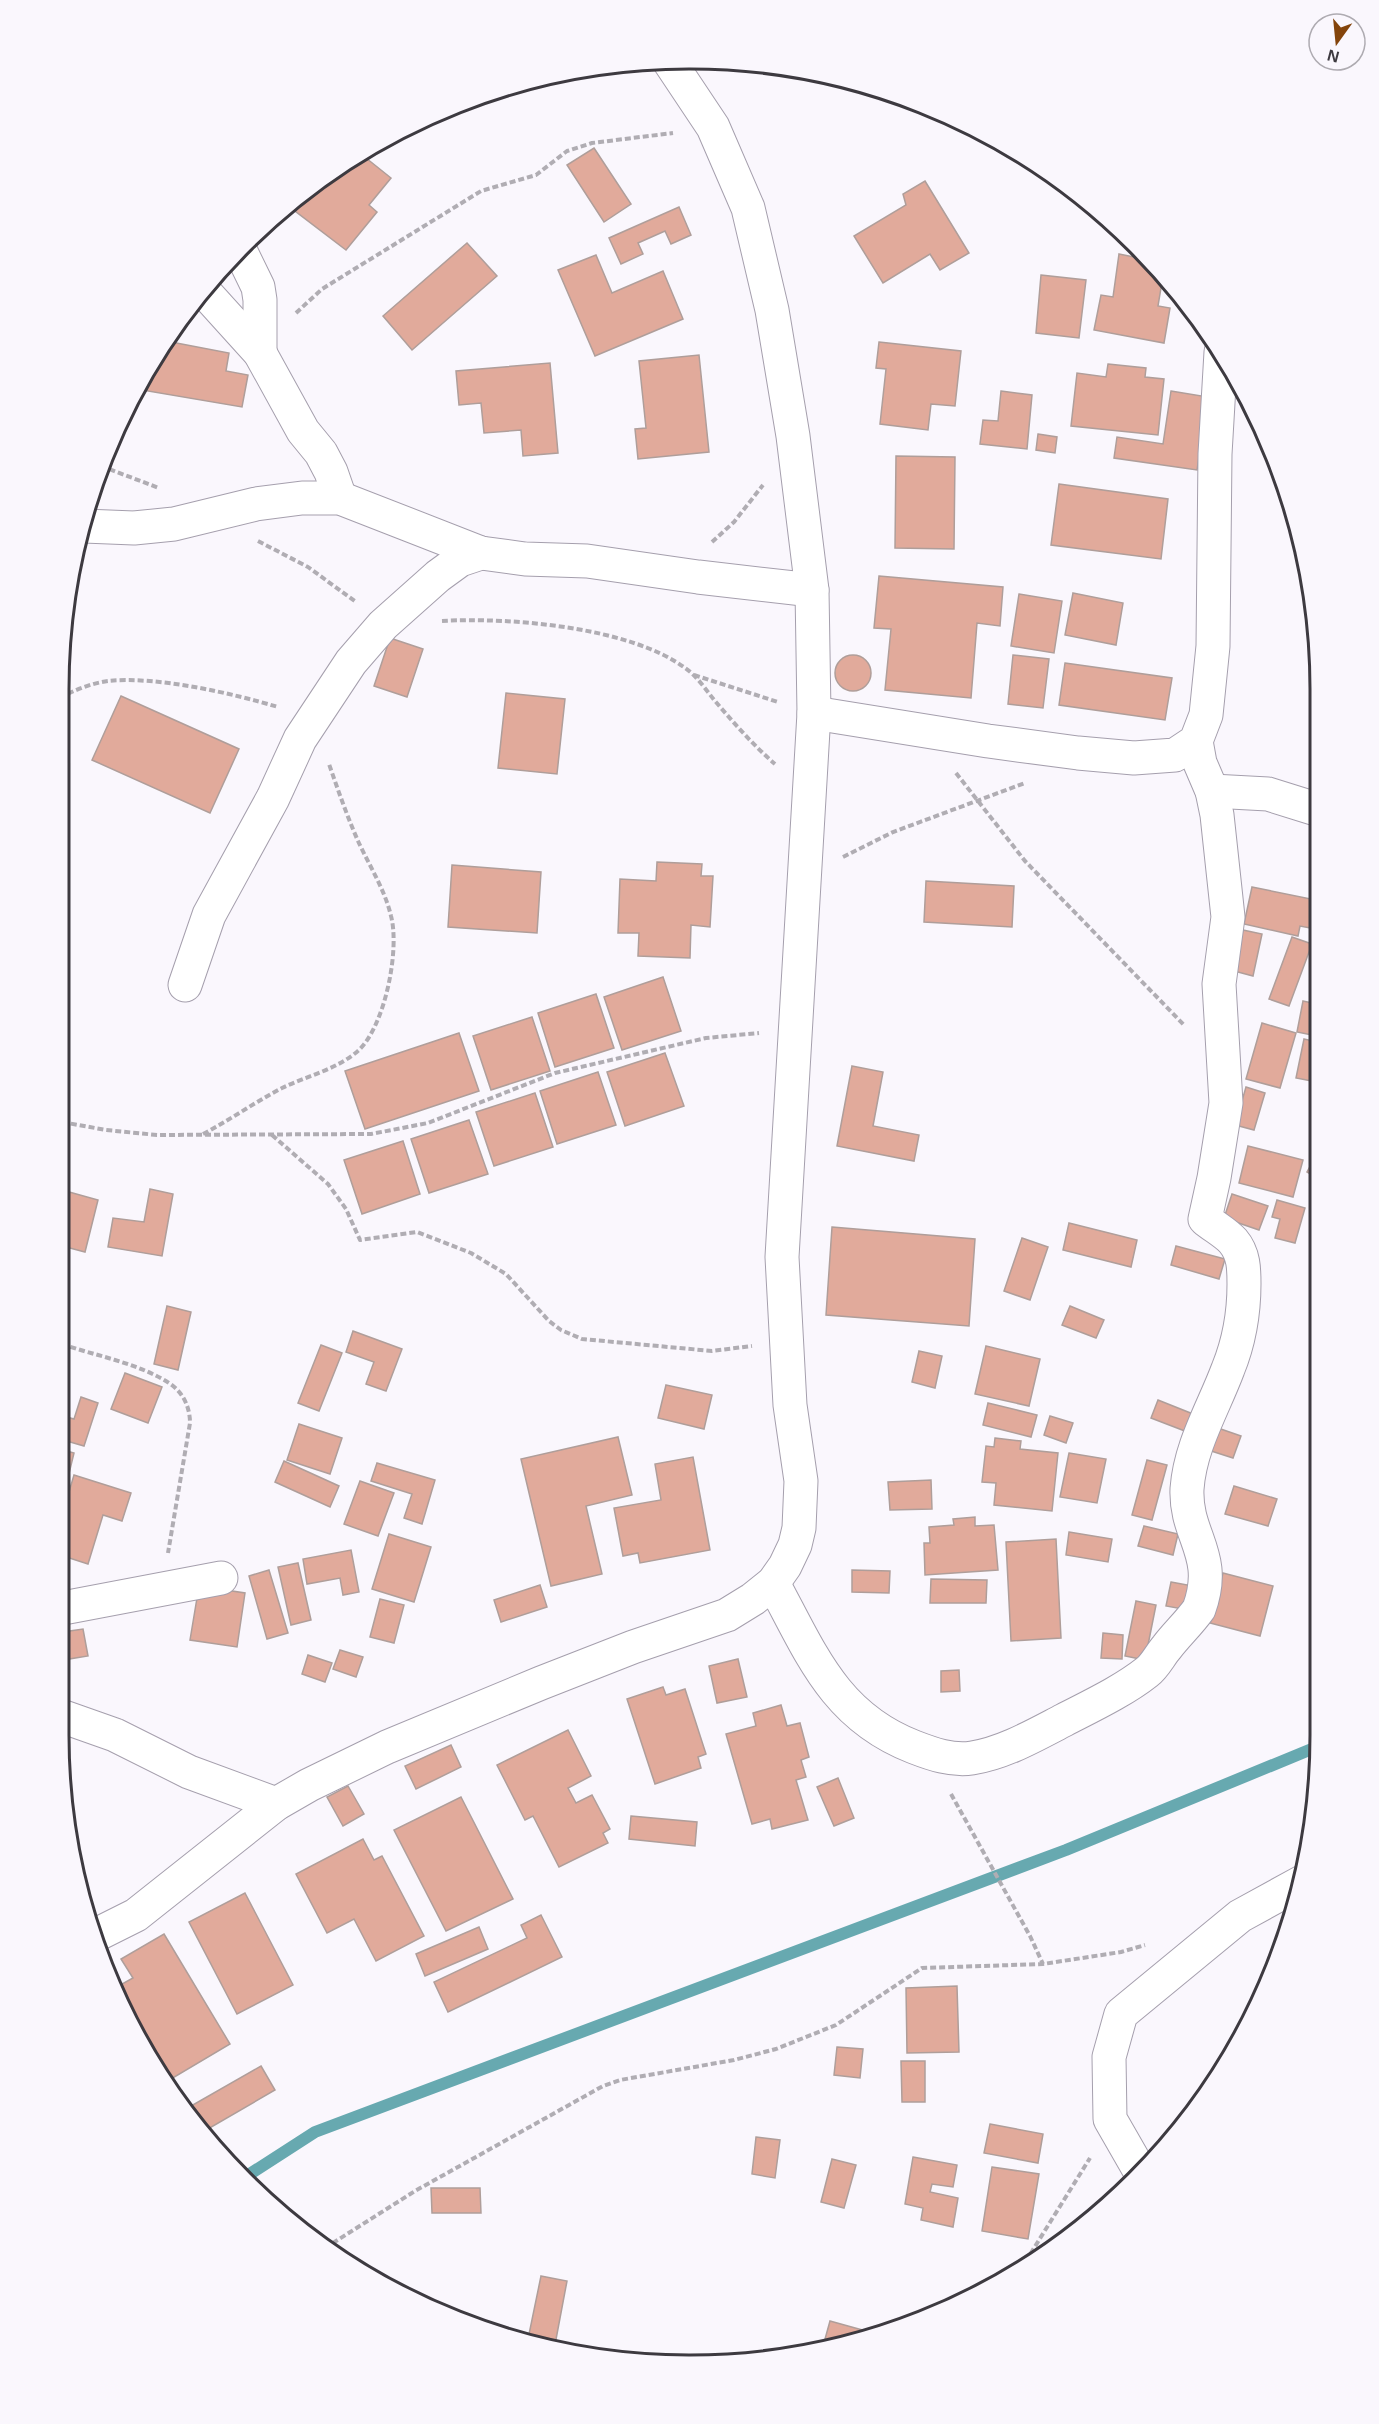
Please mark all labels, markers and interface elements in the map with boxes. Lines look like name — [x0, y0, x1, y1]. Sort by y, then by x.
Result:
north arrow — [1307, 12, 1367, 72]
text: N — [1325, 46, 1341, 66]

